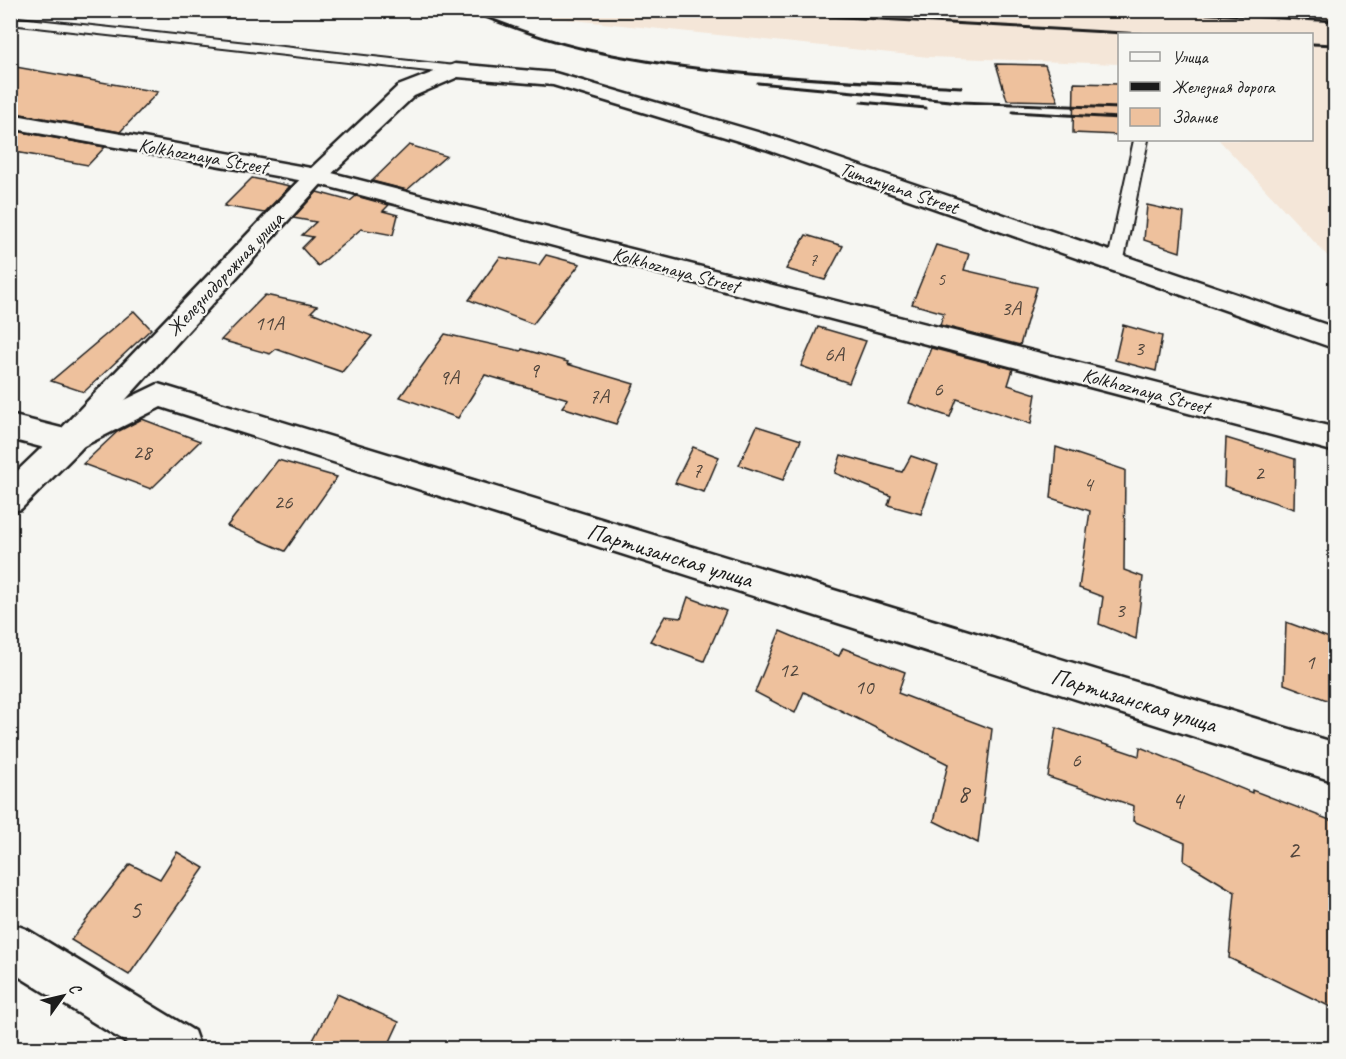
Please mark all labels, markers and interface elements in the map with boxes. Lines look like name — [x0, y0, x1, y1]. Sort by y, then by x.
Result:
legend — [1118, 33, 1313, 141]
text: Улица — [1172, 46, 1209, 68]
text: Железная дорога — [1172, 76, 1276, 99]
text: Здание — [1172, 106, 1218, 128]
street label: Kolkhoznaya Street — [137, 132, 273, 180]
street label: Tumanyana Street — [836, 156, 964, 221]
street label: Железнодорожная улица — [161, 206, 290, 341]
street label: Kolkhoznaya Street — [610, 241, 745, 300]
house number: 7 — [809, 249, 818, 271]
house number: 5 — [937, 268, 946, 290]
house number: 3А — [1001, 295, 1022, 321]
house number: 11А — [254, 310, 285, 336]
house number: 3 — [1134, 335, 1145, 361]
house number: 6А — [824, 341, 845, 367]
house number: 9 — [529, 357, 540, 383]
street label: Kolkhoznaya Street — [1080, 362, 1215, 421]
house number: 9А — [439, 364, 460, 390]
house number: 6 — [933, 376, 943, 402]
house number: 7А — [589, 383, 610, 409]
house number: 28 — [133, 439, 154, 465]
house number: 7 — [692, 457, 703, 483]
house number: 2 — [1254, 460, 1265, 486]
house number: 4 — [1083, 471, 1095, 497]
house number: 26 — [274, 489, 293, 515]
street label: Партизанская улица — [584, 516, 758, 595]
house number: 3 — [1115, 597, 1126, 623]
house number: 1 — [1305, 649, 1316, 675]
house number: 12 — [779, 657, 799, 683]
street label: Партизанская улица — [1048, 661, 1222, 740]
house number: 10 — [855, 674, 875, 700]
house number: 6 — [1071, 747, 1081, 773]
house number: 8 — [957, 777, 971, 810]
house number: 4 — [1171, 784, 1185, 817]
house number: 2 — [1287, 833, 1301, 866]
house number: 5 — [129, 893, 142, 926]
north arrow — [33, 966, 93, 1026]
text: С — [64, 979, 86, 999]

